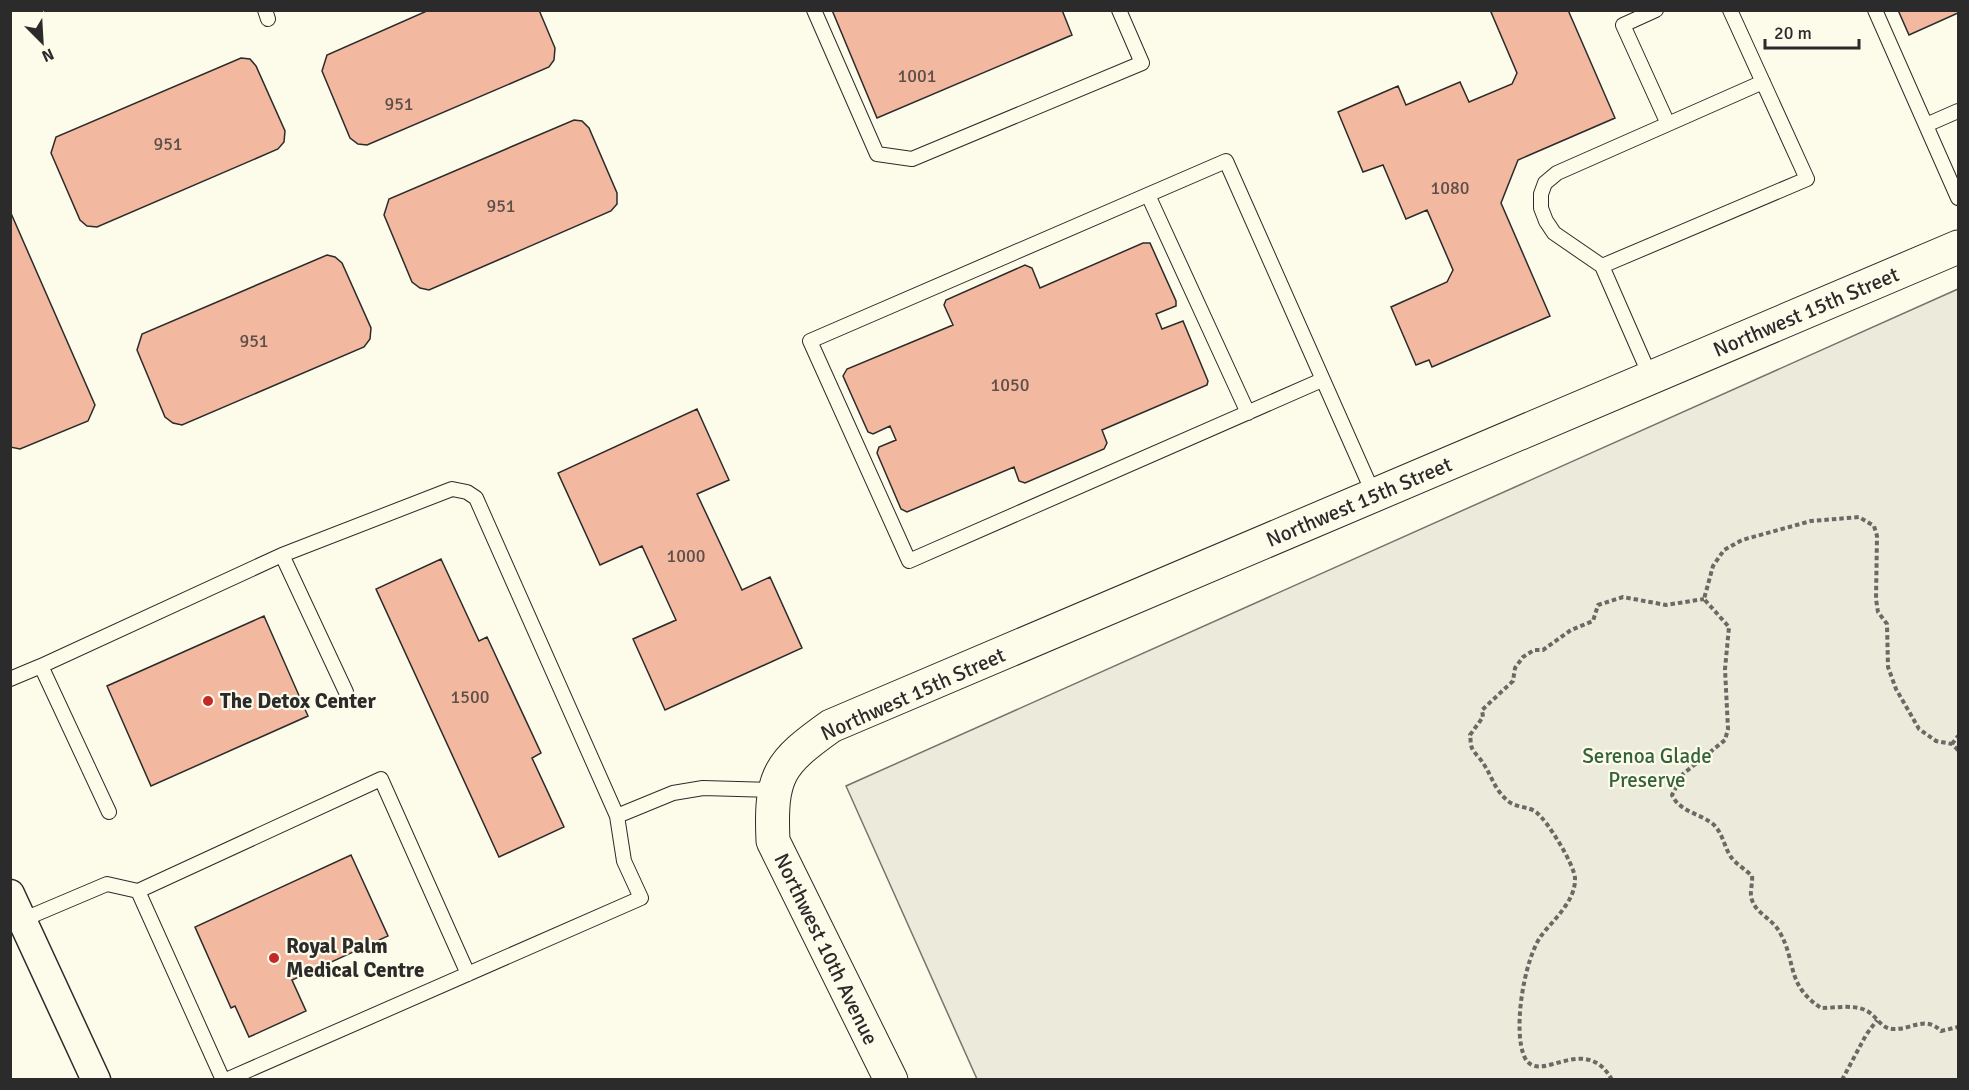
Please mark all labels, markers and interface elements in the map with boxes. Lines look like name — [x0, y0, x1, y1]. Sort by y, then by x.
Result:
north arrow — [12, 12, 72, 72]
scale bar — [1765, 12, 1860, 50]
text: 20 m — [1774, 22, 1812, 44]
text: N — [39, 43, 57, 66]
house number: 1001 — [898, 65, 936, 87]
house number: 951 — [384, 93, 414, 115]
house number: 951 — [153, 133, 183, 155]
house number: 1080 — [1431, 177, 1469, 199]
house number: 951 — [486, 195, 516, 217]
street label: Northwest 15th Street — [1709, 261, 1903, 363]
house number: 951 — [239, 330, 269, 352]
house number: 1050 — [991, 374, 1029, 396]
street label: Northwest 15th Street — [1262, 451, 1456, 553]
house number: 1000 — [667, 545, 705, 567]
street label: Northwest 15th Street — [817, 642, 1009, 746]
house number: 1500 — [451, 686, 489, 708]
place label: The Detox Center — [220, 688, 376, 714]
marker: The Detox Center — [201, 694, 215, 708]
park label: Serenoa Glade Preserve — [1582, 743, 1712, 793]
street label: Northwest 10th Avenue — [768, 849, 884, 1049]
place label: Royal Palm Medical Centre — [286, 933, 424, 983]
marker: Royal Palm Medical Centre — [267, 951, 281, 965]

